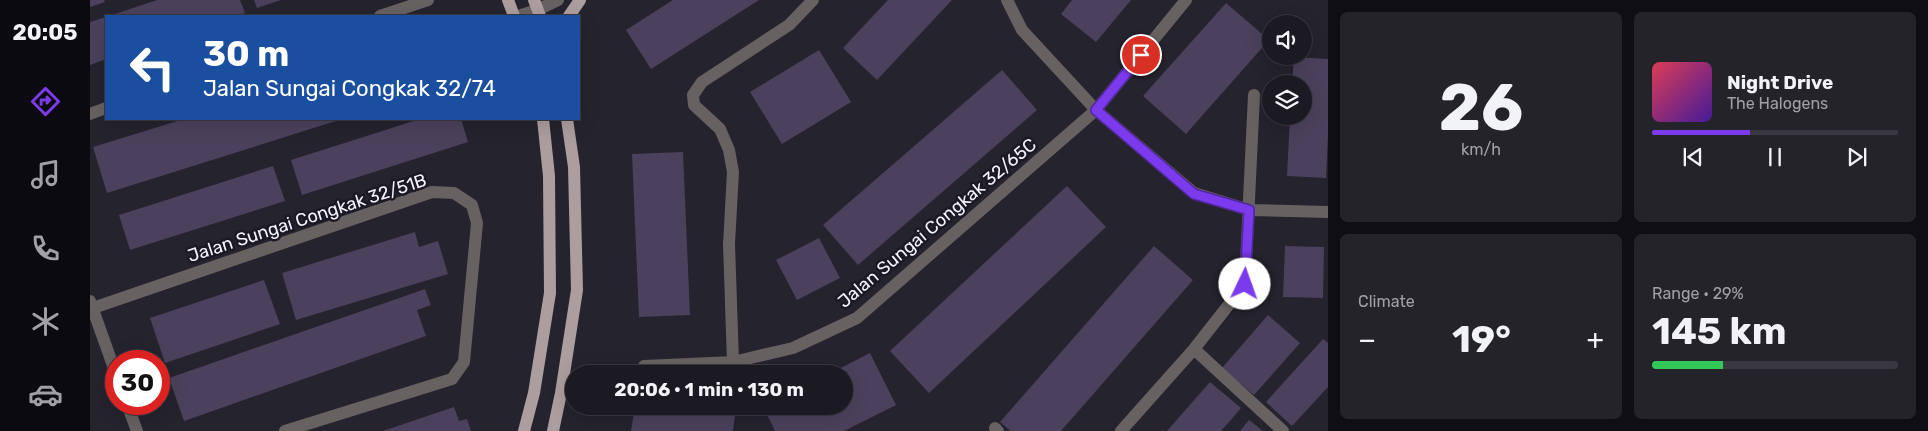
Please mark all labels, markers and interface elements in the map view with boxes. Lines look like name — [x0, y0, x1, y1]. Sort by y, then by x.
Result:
map controls — [1262, 15, 1312, 125]
button: sound — [1262, 15, 1312, 65]
text: 20:05 — [13, 19, 77, 46]
text: 30 m — [203, 33, 289, 75]
pin — [1120, 34, 1162, 76]
icon: left — [120, 35, 185, 100]
icon: arrive — [1127, 41, 1155, 69]
text: 26 — [1439, 69, 1523, 146]
text: Night Drive — [1727, 71, 1833, 94]
text: Jalan Sungai Congkak 32/74 — [203, 75, 496, 102]
button: layers — [1262, 75, 1312, 125]
icon: directions — [28, 84, 63, 119]
text: The Halogens — [1727, 94, 1828, 113]
street label: Jalan Sungai Congkak 32/65C — [833, 133, 1041, 313]
text: km/h — [1461, 140, 1501, 159]
icon: previous — [1679, 143, 1707, 171]
icon: pause — [1761, 143, 1789, 171]
icon: next — [1843, 143, 1871, 171]
icon: music — [28, 157, 63, 192]
street label: Jalan Sungai Congkak 32/51B — [185, 169, 429, 267]
icon: phone — [28, 231, 63, 266]
position arrow — [1218, 257, 1270, 309]
text: Range · 29% — [1652, 284, 1744, 303]
text: Climate — [1358, 292, 1415, 311]
icon: climate — [28, 304, 63, 339]
text: 145 km — [1652, 308, 1787, 354]
text: 19° — [1452, 316, 1511, 362]
text: − — [1358, 323, 1376, 356]
text: + — [1587, 323, 1604, 356]
speed limit sign: 30 — [105, 350, 170, 415]
icon: car — [28, 377, 63, 412]
text: 20:06 · 1 min · 130 m — [614, 378, 804, 401]

